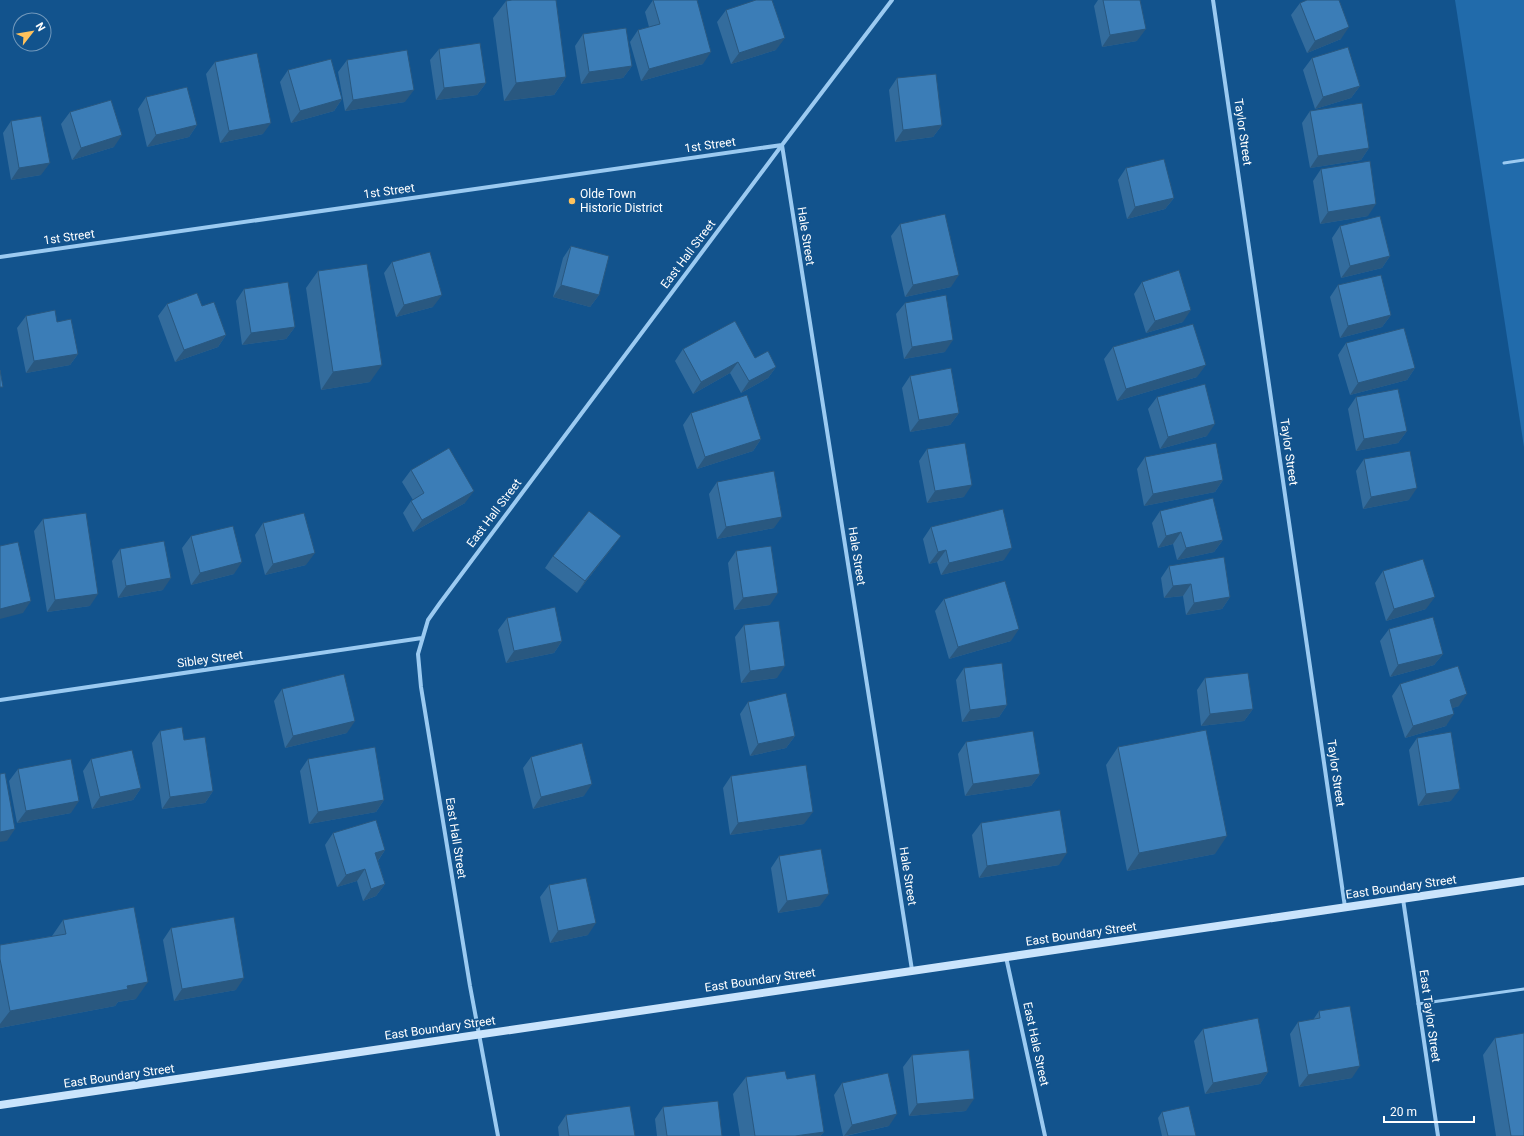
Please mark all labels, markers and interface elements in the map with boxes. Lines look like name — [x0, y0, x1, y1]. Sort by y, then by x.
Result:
north arrow — [12, 12, 52, 52]
text: N — [33, 20, 48, 34]
street label: Taylor Street — [1231, 98, 1255, 166]
street label: 1st Street — [684, 134, 737, 156]
street label: 1st Street — [363, 180, 416, 202]
place label: Olde Town Historic District — [580, 187, 663, 215]
marker: Olde Town Historic District — [567, 196, 577, 206]
street label: Hale Street — [794, 206, 818, 266]
street label: East Hall Street — [658, 217, 718, 291]
street label: 1st Street — [43, 226, 96, 248]
street label: Taylor Street — [1277, 418, 1301, 486]
street label: East Hall Street — [464, 476, 524, 550]
street label: Hale Street — [845, 526, 869, 586]
street label: Sibley Street — [176, 647, 244, 671]
street label: Taylor Street — [1324, 739, 1348, 807]
street label: East Hall Street — [443, 796, 469, 880]
street label: Hale Street — [896, 846, 920, 906]
street label: East Boundary Street — [1345, 872, 1457, 902]
street label: East Boundary Street — [1025, 919, 1137, 949]
street label: East Boundary Street — [704, 965, 816, 995]
street label: East Taylor Street — [1417, 969, 1443, 1063]
street label: East Hale Street — [1020, 1001, 1052, 1087]
street label: East Boundary Street — [384, 1013, 496, 1043]
street label: East Boundary Street — [63, 1061, 175, 1091]
scale bar — [1384, 1098, 1474, 1124]
text: 20 m — [1390, 1105, 1417, 1119]

